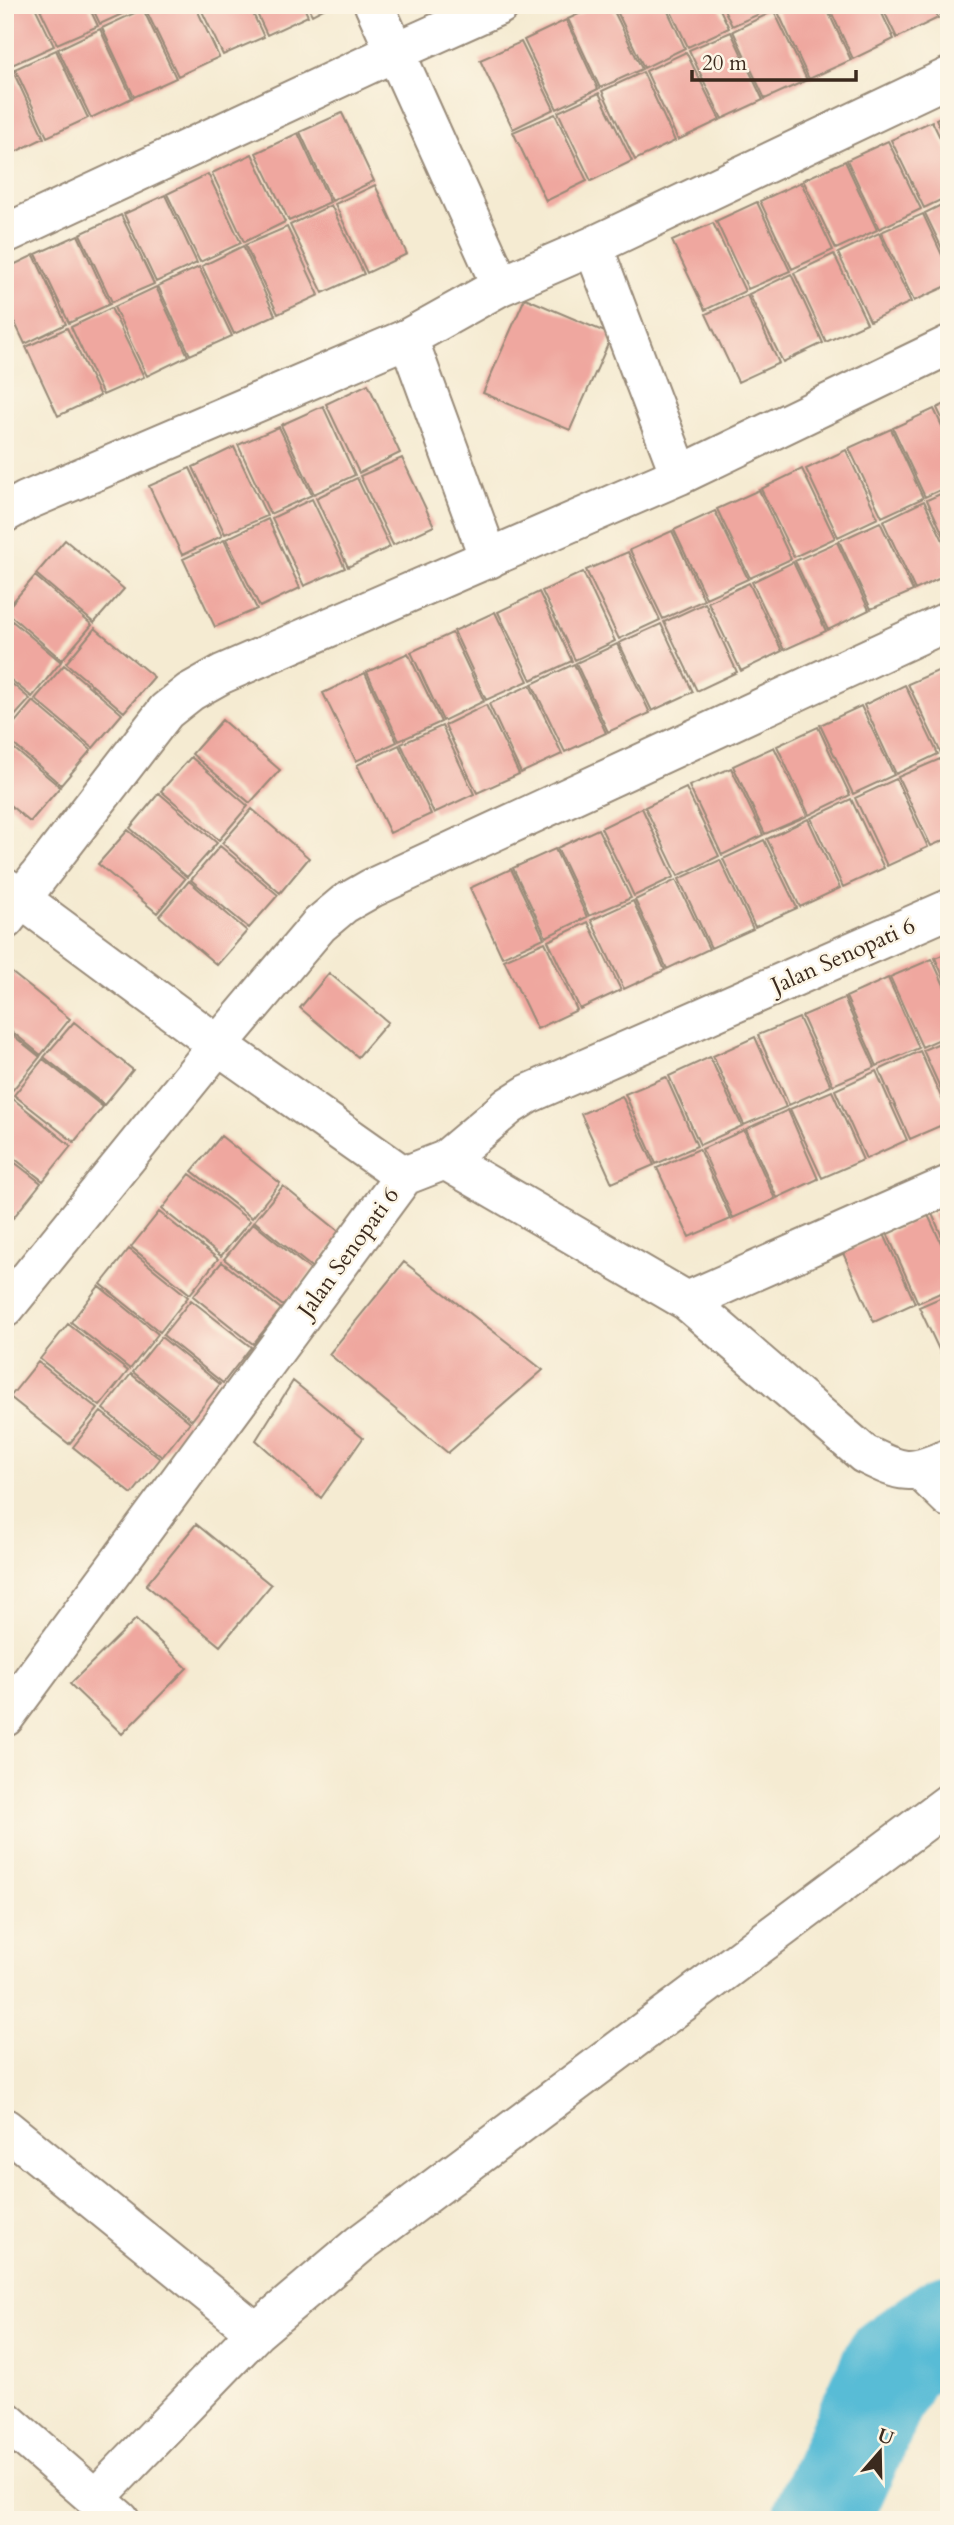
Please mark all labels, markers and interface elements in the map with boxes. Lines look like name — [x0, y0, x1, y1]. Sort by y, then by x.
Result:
scale bar — [692, 38, 856, 82]
text: 20 m — [702, 49, 747, 78]
street label: Jalan Senopati 6 — [764, 910, 920, 1002]
street label: Jalan Senopati 6 — [289, 1181, 406, 1326]
north arrow — [846, 2416, 916, 2486]
text: U — [874, 2422, 898, 2452]

